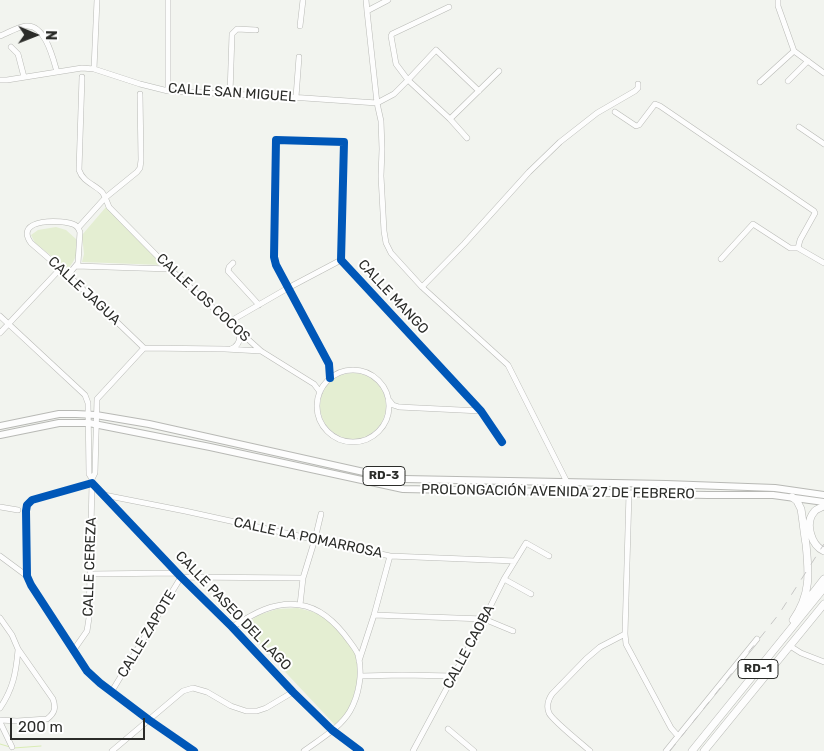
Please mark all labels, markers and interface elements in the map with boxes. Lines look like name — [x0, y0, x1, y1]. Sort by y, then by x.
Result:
north arrow — [10, 10, 60, 60]
text: N — [42, 30, 59, 40]
street label: CALLE SAN MIGUEL — [168, 80, 296, 106]
street label: CALLE LOS COCOS — [153, 250, 253, 346]
street label: CALLE JAGUA — [44, 253, 124, 329]
street label: CALLE MANGO — [354, 256, 432, 338]
road number: RD-3 — [363, 466, 405, 486]
street label: PROLONGACIÓN AVENIDA 27 DE FEBRERO — [421, 481, 695, 503]
street label: CALLE LA POMARROSA — [232, 514, 384, 562]
street label: CALLE CEREZA — [80, 517, 100, 617]
street label: CALLE PASEO DEL LAGO — [172, 548, 294, 674]
street label: CALLE ZAPOTE — [114, 587, 180, 681]
street label: CALLE CAOBA — [440, 602, 498, 692]
road number: RD-1 — [738, 660, 778, 679]
scale bar — [12, 708, 148, 740]
text: 200 m — [18, 718, 63, 736]

